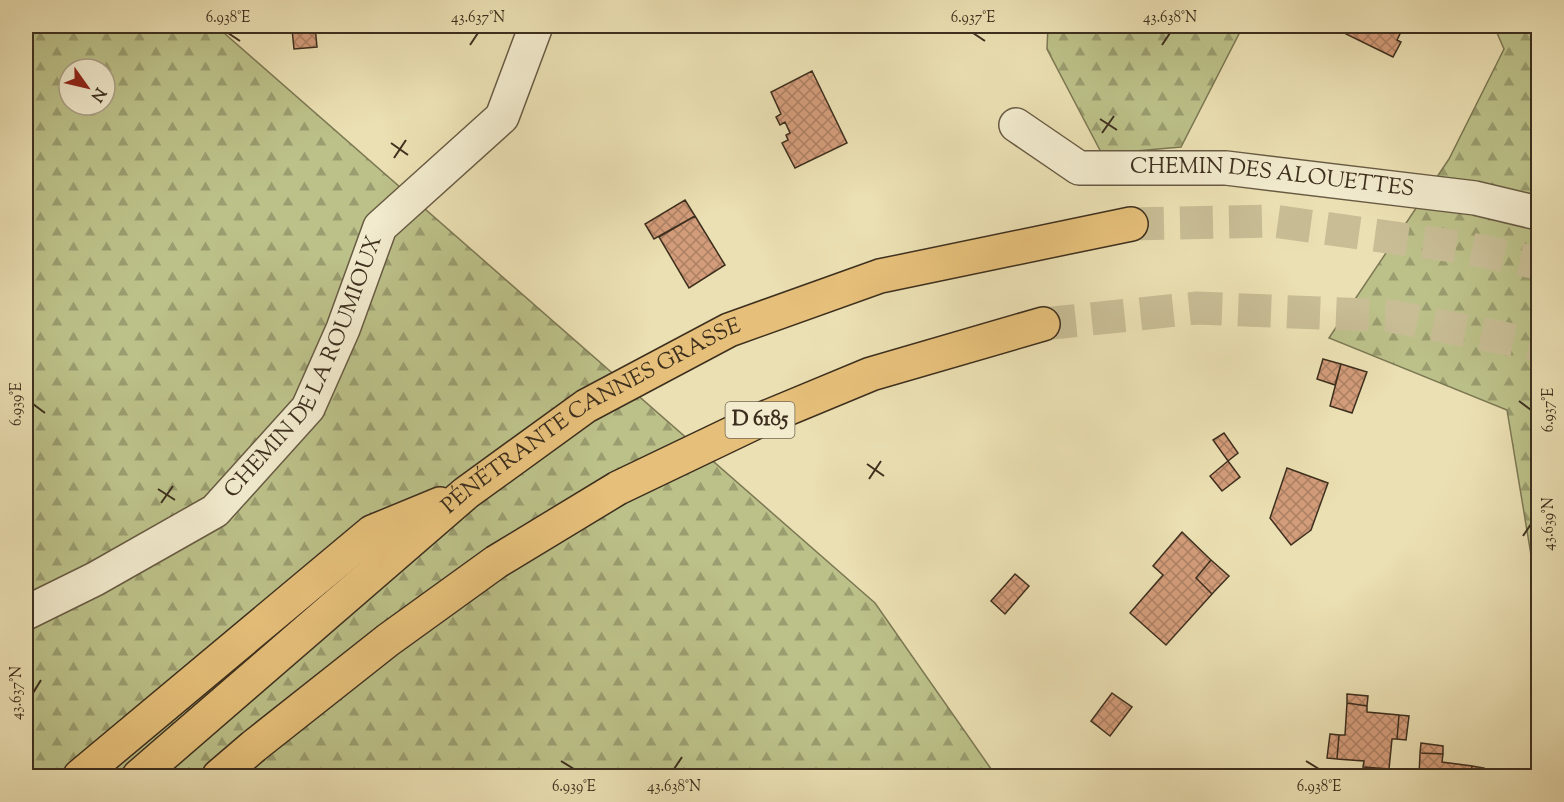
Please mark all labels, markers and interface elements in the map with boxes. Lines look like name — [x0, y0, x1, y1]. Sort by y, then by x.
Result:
text: 6.938°E — [206, 8, 250, 29]
text: 43.637°N — [451, 8, 505, 29]
text: 6.937°E — [951, 8, 995, 29]
text: 43.638°N — [1143, 8, 1197, 29]
north arrow — [57, 57, 117, 117]
text: N — [84, 82, 110, 106]
street label: CHEMIN DES ALOUETTES — [1130, 152, 1416, 207]
street label: CHEMIN DE LA ROUMIOUX — [217, 231, 392, 506]
street label: PÉNÉTRANTE CANNES GRASSE — [435, 311, 745, 523]
text: 6.939°E — [7, 382, 28, 426]
text: 6.937°E — [1539, 388, 1560, 432]
road number: D 6185 — [726, 402, 795, 438]
text: 43.639°N — [1539, 497, 1560, 551]
text: 43.637°N — [7, 666, 28, 720]
text: 6.939°E — [552, 777, 596, 798]
text: 43.638°N — [647, 777, 701, 798]
text: 6.938°E — [1297, 777, 1341, 798]

